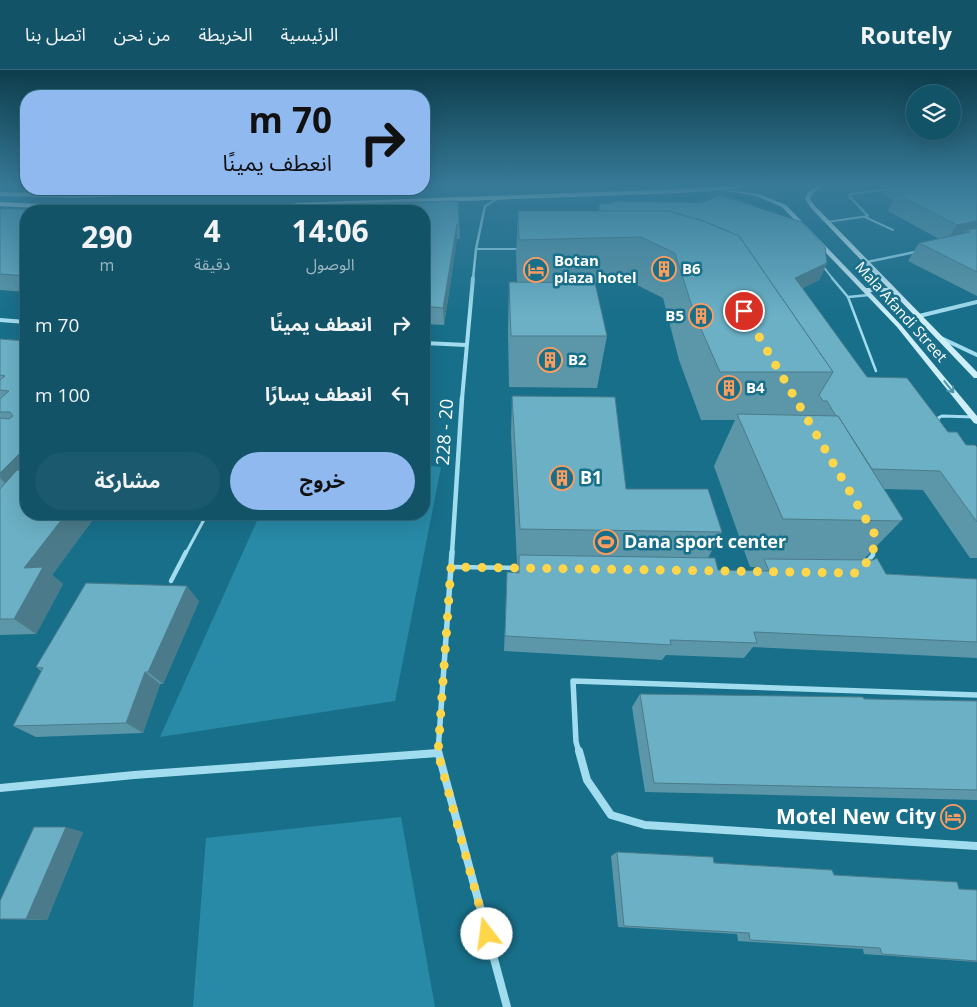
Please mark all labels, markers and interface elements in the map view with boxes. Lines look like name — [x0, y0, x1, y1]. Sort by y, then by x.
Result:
text: Routely — [860, 18, 952, 51]
text: اتصل بنا — [25, 22, 86, 46]
text: من نحن — [114, 22, 171, 46]
text: الخريطة — [199, 22, 252, 46]
text: الرئيسية — [280, 22, 338, 46]
map controls — [906, 85, 961, 140]
button: layers — [906, 85, 961, 140]
text: 70 m — [249, 96, 332, 143]
icon: right — [350, 110, 415, 175]
text: انعطف يمينًا — [222, 147, 332, 177]
text: 4 — [204, 210, 221, 251]
text: 14:06 — [292, 210, 369, 251]
text: 290 — [81, 216, 133, 257]
place label: Botan plaza hotel — [554, 250, 637, 287]
text: دقيقة — [194, 253, 230, 275]
text: الوصول — [306, 253, 355, 275]
text: m — [100, 254, 114, 276]
building icon: B6 — [651, 256, 677, 282]
hotel icon: Botan plaza hotel — [523, 257, 549, 283]
street label: Mala Afandi Street — [851, 257, 952, 366]
place label: B6 — [682, 258, 701, 278]
pin — [723, 290, 765, 332]
icon: arrive — [730, 297, 758, 325]
building icon: B5 — [688, 303, 714, 329]
place label: B5 — [665, 305, 684, 325]
text: انعطف يمينًا — [270, 311, 372, 337]
icon: right — [387, 311, 415, 339]
text: 70 m — [35, 312, 79, 338]
building icon: B2 — [537, 347, 563, 373]
place label: B2 — [568, 349, 587, 369]
building icon: B4 — [716, 375, 742, 401]
place label: B4 — [746, 377, 765, 397]
one-way arrow — [943, 380, 954, 393]
text: انعطف يسارًا — [265, 381, 372, 407]
icon: left — [387, 381, 415, 409]
text: 100 m — [35, 382, 90, 408]
street label: 228 - 20 — [430, 398, 458, 466]
button: مشاركة — [35, 452, 220, 510]
button: خروج — [230, 452, 415, 510]
building icon: B1 — [549, 465, 575, 491]
place label: B1 — [580, 465, 602, 489]
sports icon: Dana sport center — [593, 529, 619, 555]
place label: Dana sport center — [624, 529, 786, 553]
place label: Motel New City — [776, 802, 936, 830]
hotel icon: Motel New City — [940, 804, 966, 830]
position arrow — [460, 907, 512, 959]

